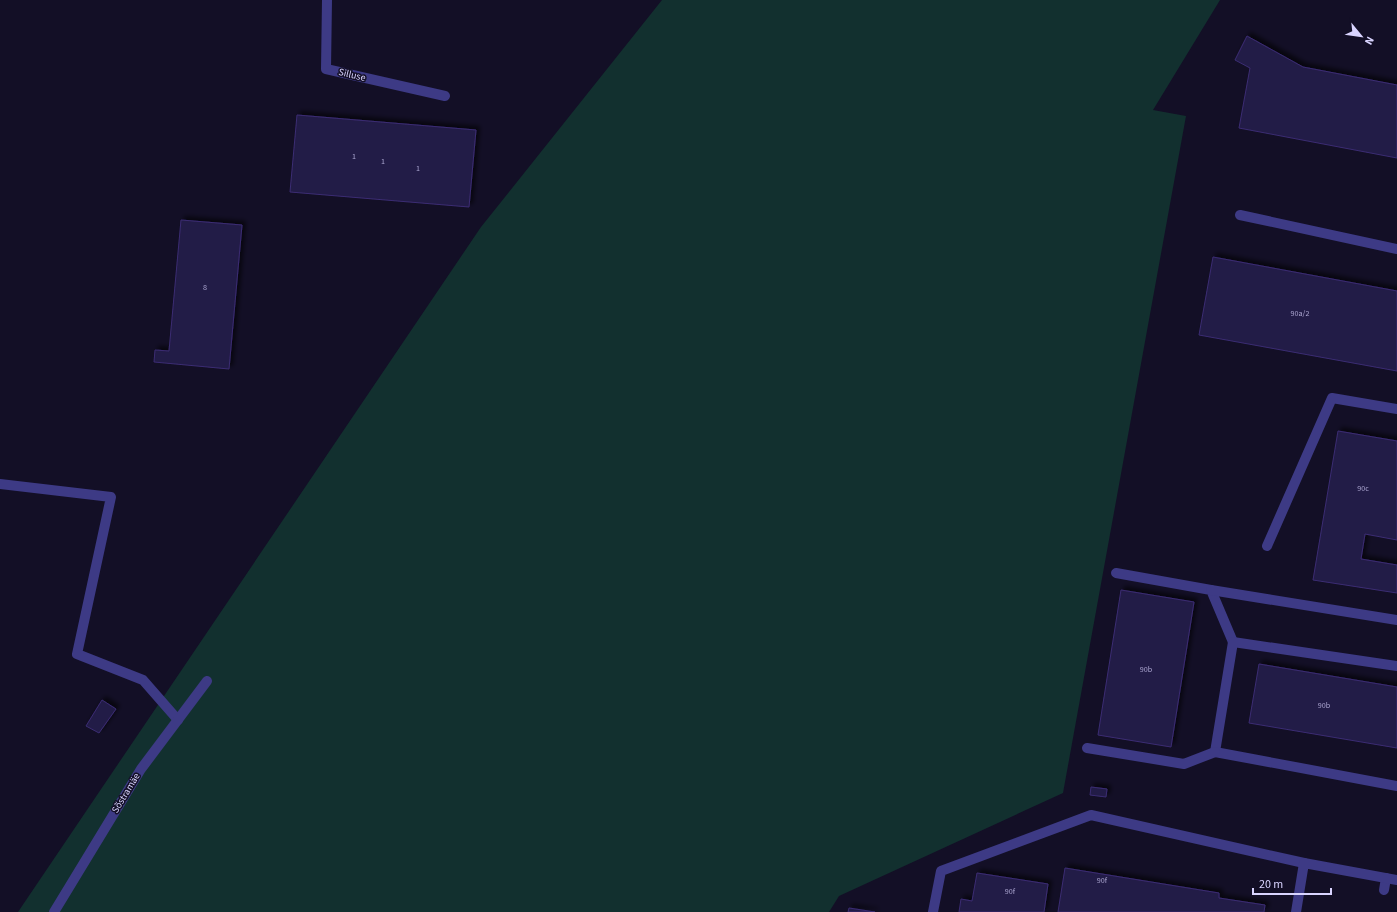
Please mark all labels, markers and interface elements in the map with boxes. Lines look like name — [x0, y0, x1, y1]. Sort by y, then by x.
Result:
north arrow — [1341, 16, 1381, 56]
text: N — [1361, 34, 1378, 47]
street label: Silluse — [337, 65, 367, 85]
house number: 1 — [352, 151, 356, 162]
house number: 1 — [381, 156, 385, 167]
house number: 1 — [416, 163, 420, 174]
house number: 8 — [203, 282, 207, 293]
house number: 90a/2 — [1291, 308, 1309, 319]
house number: 90c — [1357, 483, 1369, 494]
house number: 90b — [1140, 664, 1153, 675]
house number: 90b — [1318, 700, 1331, 711]
street label: Sõstramäe — [108, 770, 144, 816]
scale bar — [1253, 870, 1331, 896]
house number: 90f — [1097, 875, 1108, 886]
text: 20 m — [1259, 876, 1283, 893]
house number: 90f — [1005, 886, 1016, 897]

